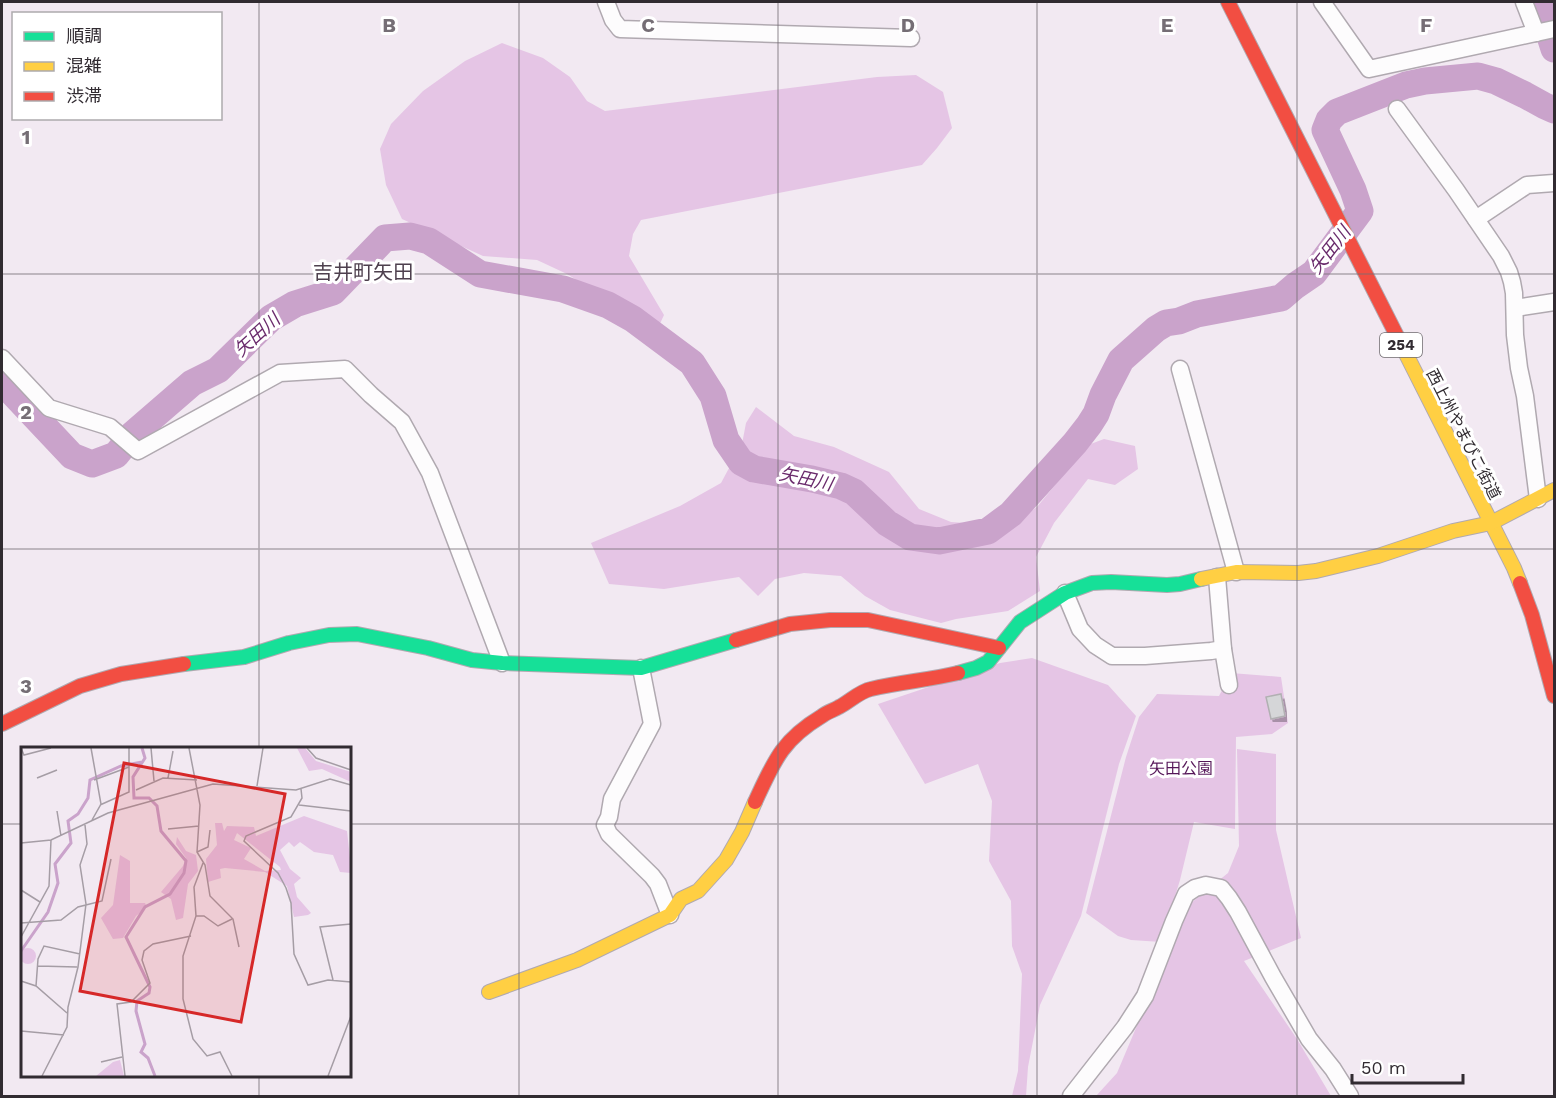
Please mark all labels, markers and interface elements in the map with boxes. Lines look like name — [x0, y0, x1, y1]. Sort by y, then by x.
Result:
legend — [12, 12, 222, 120]
text: B — [382, 13, 396, 37]
text: C — [641, 13, 655, 37]
text: D — [901, 13, 915, 37]
text: E — [1161, 13, 1173, 37]
text: F — [1420, 13, 1432, 37]
text: 順調 — [66, 25, 102, 46]
text: 混雑 — [66, 55, 102, 76]
text: 渋滞 — [66, 85, 102, 106]
text: 1 — [22, 125, 30, 149]
water label: 矢田川 — [1305, 220, 1356, 277]
district label: 吉井町矢田 — [313, 260, 413, 284]
water label: 矢田川 — [230, 307, 285, 360]
road number: 254 — [1380, 333, 1422, 357]
street label: 西上州やまびこ街道 — [1422, 366, 1505, 503]
text: 2 — [20, 400, 32, 424]
water label: 矢田川 — [778, 463, 837, 495]
text: 3 — [20, 674, 32, 698]
inset map — [21, 747, 351, 1077]
park label: 矢田公園 — [1149, 759, 1213, 778]
scale bar — [1352, 1047, 1463, 1085]
text: 50 m — [1361, 1057, 1406, 1078]

